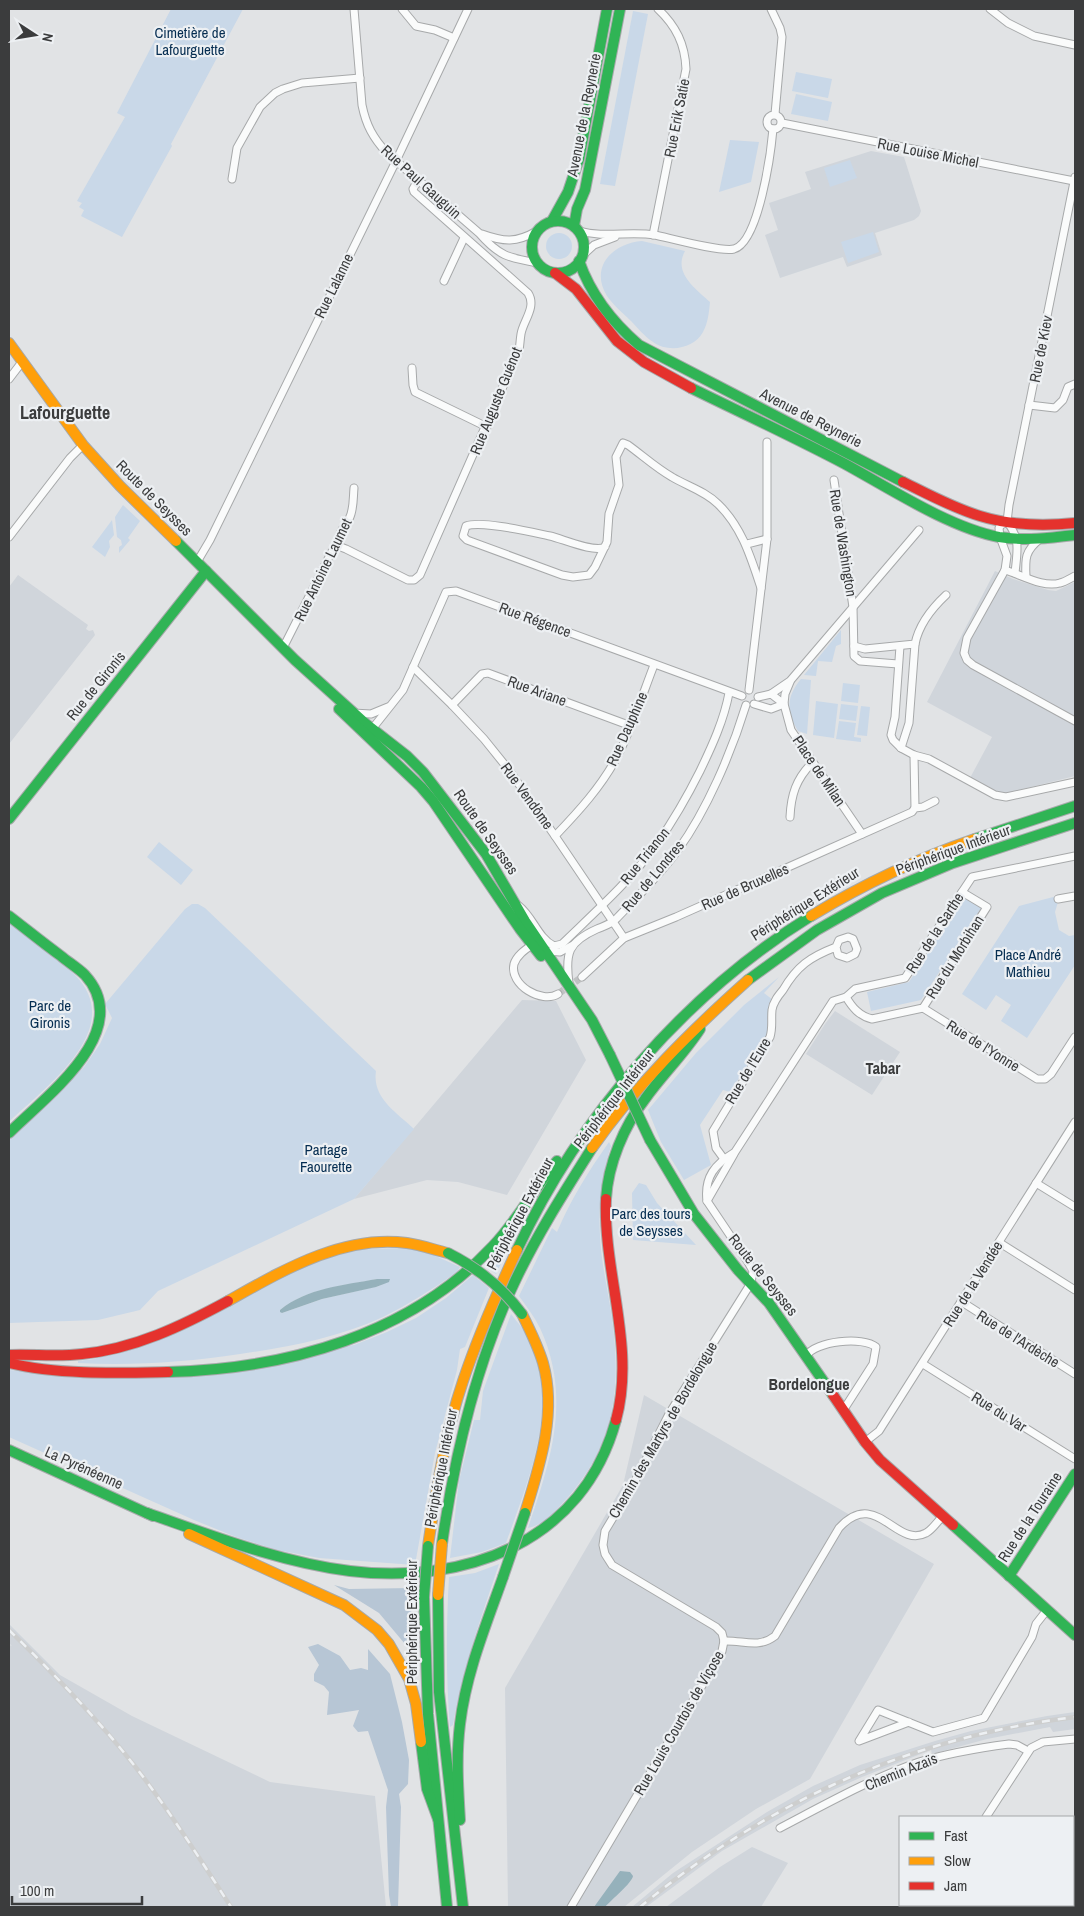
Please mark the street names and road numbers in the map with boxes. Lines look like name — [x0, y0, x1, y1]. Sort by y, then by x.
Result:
street label: Avenue de la Reynerie — [561, 51, 606, 179]
street label: Rue Erik Satie — [659, 76, 694, 159]
street label: Rue Louise Michel — [876, 132, 980, 173]
street label: Rue Paul Gauguin — [377, 140, 466, 223]
street label: Rue Lalanne — [309, 250, 358, 322]
street label: Rue de Kiev — [1024, 313, 1057, 384]
street label: Rue Auguste Guénot — [464, 343, 527, 458]
street label: Avenue de Reynerie — [756, 382, 866, 452]
street label: Route de Seysses — [112, 455, 197, 540]
street label: Rue de Washington — [825, 488, 862, 598]
street label: Rue Antoine Laumet — [289, 514, 357, 625]
street label: Rue Régence — [496, 597, 574, 642]
street label: Rue de Gironis — [61, 647, 130, 725]
street label: Rue Ariane — [505, 670, 570, 711]
street label: Rue Dauphine — [601, 688, 652, 769]
street label: Place de Milan — [788, 731, 851, 810]
street label: Rue Vendôme — [496, 758, 559, 834]
street label: Route de Seysses — [449, 785, 524, 879]
street label: Périphérique Intérieur — [893, 819, 1013, 880]
street label: Rue Trianon — [615, 823, 674, 889]
street label: Rue de Londres — [616, 835, 689, 916]
street label: Rue de Bruxelles — [698, 858, 792, 915]
street label: Périphérique Extérieur — [746, 862, 863, 945]
street label: Rue de la Sarthe — [901, 888, 969, 977]
street label: Rue du Morbihan — [920, 911, 989, 1003]
street label: Rue de l'Yonne — [943, 1015, 1024, 1076]
street label: Rue de l'Eure — [719, 1033, 776, 1108]
street label: Périphérique Intérieur — [568, 1045, 659, 1153]
street label: Périphérique Extérieur — [481, 1154, 558, 1274]
street label: Route de Seysses — [724, 1229, 803, 1320]
street label: Rue de la Vendée — [938, 1237, 1007, 1331]
street label: Rue de l'Ardèche — [973, 1305, 1064, 1372]
street label: Chemin des Martyrs de Bordelongue — [603, 1337, 722, 1522]
street label: Rue du Var — [968, 1386, 1031, 1437]
street label: Périphérique Intérieur — [419, 1407, 462, 1529]
street label: La Pyrénéenne — [42, 1441, 127, 1494]
street label: Rue de la Touraine — [993, 1467, 1067, 1566]
street label: Périphérique Extérieur — [401, 1560, 422, 1684]
street label: Rue Louis Courtois de Viçose — [628, 1646, 729, 1799]
street label: Chemin Azaïs — [861, 1747, 940, 1796]

